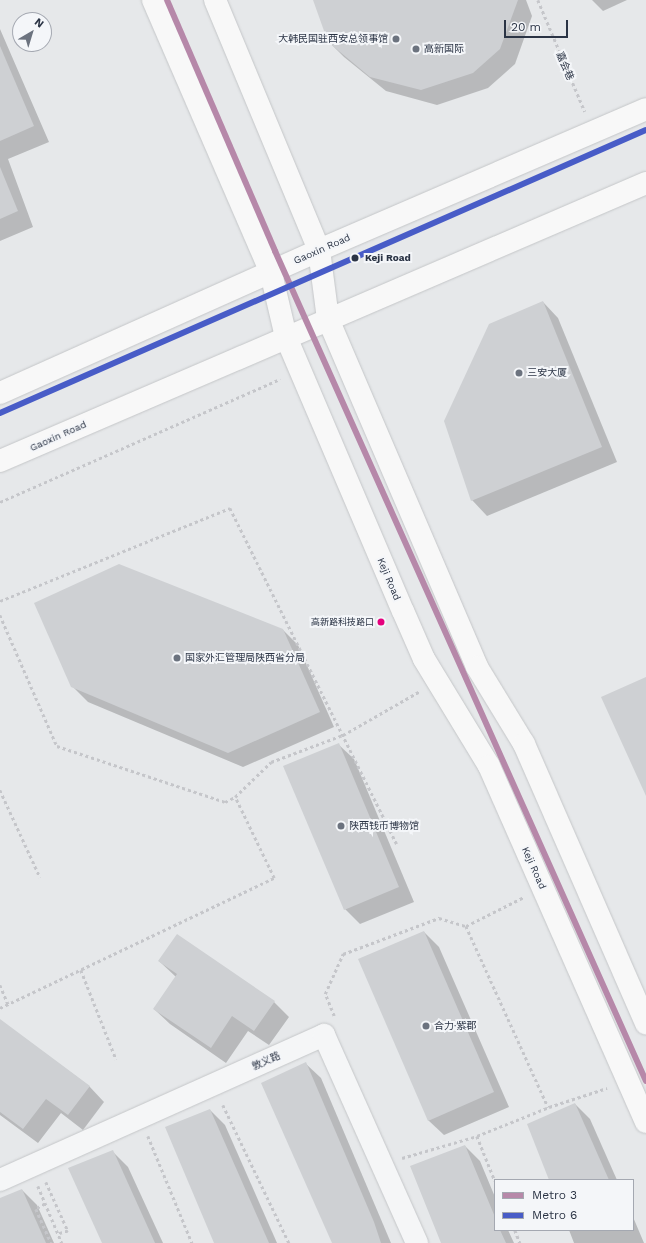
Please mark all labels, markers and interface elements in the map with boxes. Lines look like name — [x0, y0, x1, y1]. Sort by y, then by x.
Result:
north arrow — [12, 12, 52, 52]
scale bar — [506, 12, 570, 38]
text: N — [32, 15, 46, 31]
text: 20 m — [511, 20, 541, 34]
place label: 大韩民国驻西安总领事馆 — [278, 33, 388, 45]
marker: 大韩民国驻西安总领事馆 — [391, 34, 401, 44]
place label: 高新国际 — [424, 43, 464, 55]
marker: 高新国际 — [411, 44, 421, 54]
street label: 嘉会巷 — [554, 50, 576, 82]
street label: Gaoxin Road — [292, 231, 352, 267]
marker: Keji Road — [348, 251, 362, 265]
place label: Keji Road — [365, 252, 411, 264]
place label: 三安大厦 — [527, 367, 567, 379]
marker: 三安大厦 — [514, 368, 524, 378]
street label: Gaoxin Road — [28, 418, 88, 454]
street label: Keji Road — [375, 556, 403, 602]
place label: 高新路科技路口 — [311, 617, 374, 627]
marker: 高新路科技路口 — [376, 617, 386, 627]
place label: 国家外汇管理局陕西省分局 — [185, 652, 305, 664]
marker: 国家外汇管理局陕西省分局 — [172, 653, 182, 663]
place label: 陕西钱币博物馆 — [349, 820, 419, 832]
marker: 陕西钱币博物馆 — [336, 821, 346, 831]
street label: Keji Road — [519, 845, 549, 891]
place label: 合力·紫郡 — [434, 1020, 476, 1032]
marker: 合力·紫郡 — [421, 1021, 431, 1031]
street label: 敦义路 — [250, 1049, 282, 1073]
legend — [494, 1179, 634, 1231]
text: Metro 3 — [532, 1188, 577, 1202]
text: Metro 6 — [532, 1208, 577, 1222]

